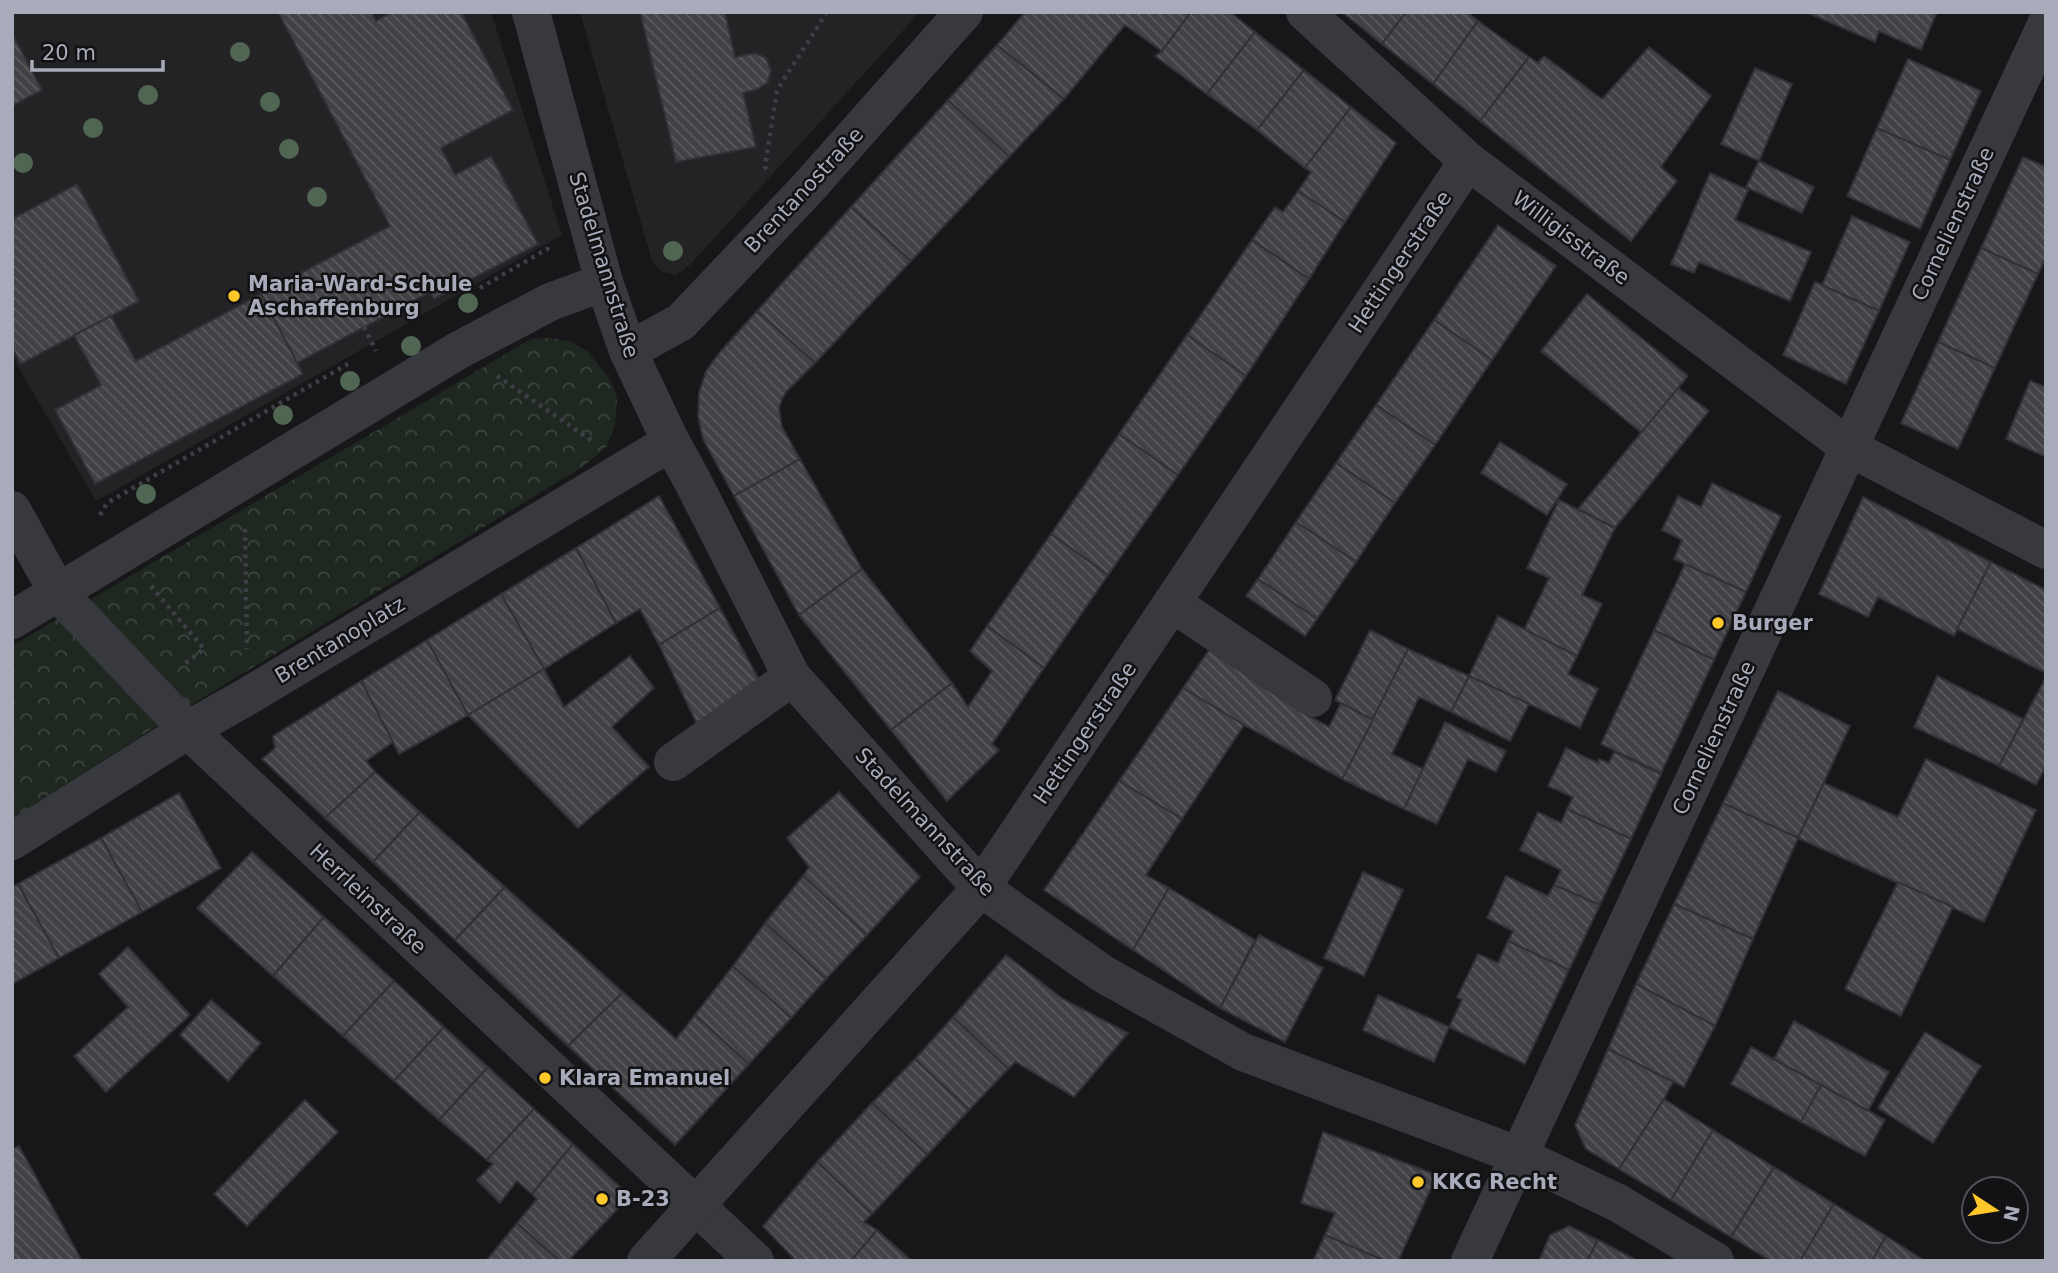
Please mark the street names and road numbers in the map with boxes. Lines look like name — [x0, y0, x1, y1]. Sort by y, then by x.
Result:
street label: Brentanostraße — [740, 122, 868, 258]
street label: Cornelienstraße — [1907, 143, 1999, 305]
street label: Stadelmannstraße — [564, 169, 644, 361]
street label: Hettingerstraße — [1344, 186, 1456, 338]
street label: Willigisstraße — [1508, 186, 1634, 290]
street label: Brentanoplatz — [271, 592, 409, 688]
street label: Hettingerstraße — [1029, 657, 1141, 809]
street label: Cornelienstraße — [1668, 657, 1760, 819]
street label: Stadelmannstraße — [850, 743, 1000, 901]
street label: Herrleinstraße — [305, 839, 431, 959]

